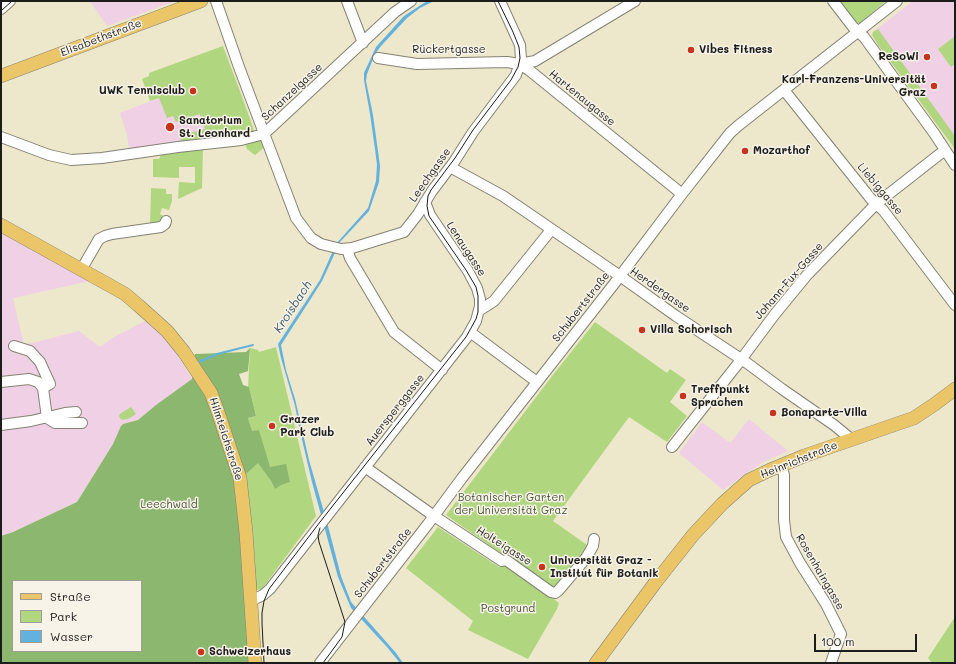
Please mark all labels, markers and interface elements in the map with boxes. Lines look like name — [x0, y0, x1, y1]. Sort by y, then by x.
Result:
street label: Elisabethstraße — [59, 16, 143, 60]
street label: Rückertgasse — [412, 43, 486, 57]
place label: Vibes Fitness — [699, 43, 773, 57]
marker: Vibes Fitness — [686, 45, 696, 55]
place label: ReSoWi — [878, 50, 919, 64]
marker: ReSoWi — [922, 52, 932, 62]
street label: Schanzelgasse — [259, 60, 325, 124]
street label: Hartenaugasse — [546, 67, 618, 129]
place label: Karl-Franzens-Universität Graz — [782, 73, 926, 99]
marker: Karl-Franzens-Universität Graz — [929, 81, 939, 91]
place label: UWK Tennisclub — [99, 84, 185, 98]
marker: UWK Tennisclub — [188, 86, 198, 96]
place label: Sanatorium St. Leonhard — [179, 114, 250, 140]
marker: Sanatorium St. Leonhard — [164, 121, 176, 133]
place label: Mozarthof — [753, 144, 810, 158]
street label: Leechgasse — [407, 145, 453, 205]
marker: Mozarthof — [740, 146, 750, 156]
street label: Liebiggasse — [855, 160, 905, 218]
street label: Lenaugasse — [444, 219, 488, 279]
street label: Johann-Fux-Gasse — [752, 240, 826, 322]
street label: Herdergasse — [627, 264, 693, 316]
street label: Schubertstraße — [550, 269, 612, 345]
water label: Kroisbach — [271, 278, 315, 336]
place label: Villa Schorisch — [650, 323, 732, 337]
marker: Villa Schorisch — [637, 325, 647, 335]
street label: Auersperggasse — [363, 371, 427, 449]
place label: Treffpunkt Sprachen — [691, 383, 750, 409]
marker: Treffpunkt Sprachen — [678, 391, 688, 401]
street label: Hilmteichstraße — [206, 396, 246, 482]
place label: Bonaparte-Villa — [781, 406, 867, 420]
marker: Bonaparte-Villa — [768, 408, 778, 418]
place label: Grazer Park Club — [280, 413, 334, 439]
marker: Grazer Park Club — [267, 421, 277, 431]
street label: Heinrichstraße — [759, 439, 839, 481]
park label: Botanischer Garten der Universität Graz — [454, 491, 568, 517]
park label: Leechwald — [140, 498, 198, 512]
street label: Holteigasse — [474, 524, 534, 568]
street label: Schubertstraße — [352, 525, 414, 601]
street label: Rosenhaingasse — [793, 532, 847, 612]
place label: Universität Graz - Institut für Botanik — [550, 554, 658, 580]
marker: Universität Graz - Institut für Botanik — [537, 562, 547, 572]
legend — [12, 580, 142, 652]
text: Straße — [50, 588, 91, 604]
park label: Postgrund — [481, 602, 535, 616]
text: Park — [50, 608, 77, 624]
scale bar — [816, 626, 919, 652]
text: Wasser — [50, 628, 93, 644]
text: 100 m — [821, 633, 855, 649]
place label: Schweizerhaus — [209, 645, 291, 659]
marker: Schweizerhaus — [196, 647, 206, 657]

